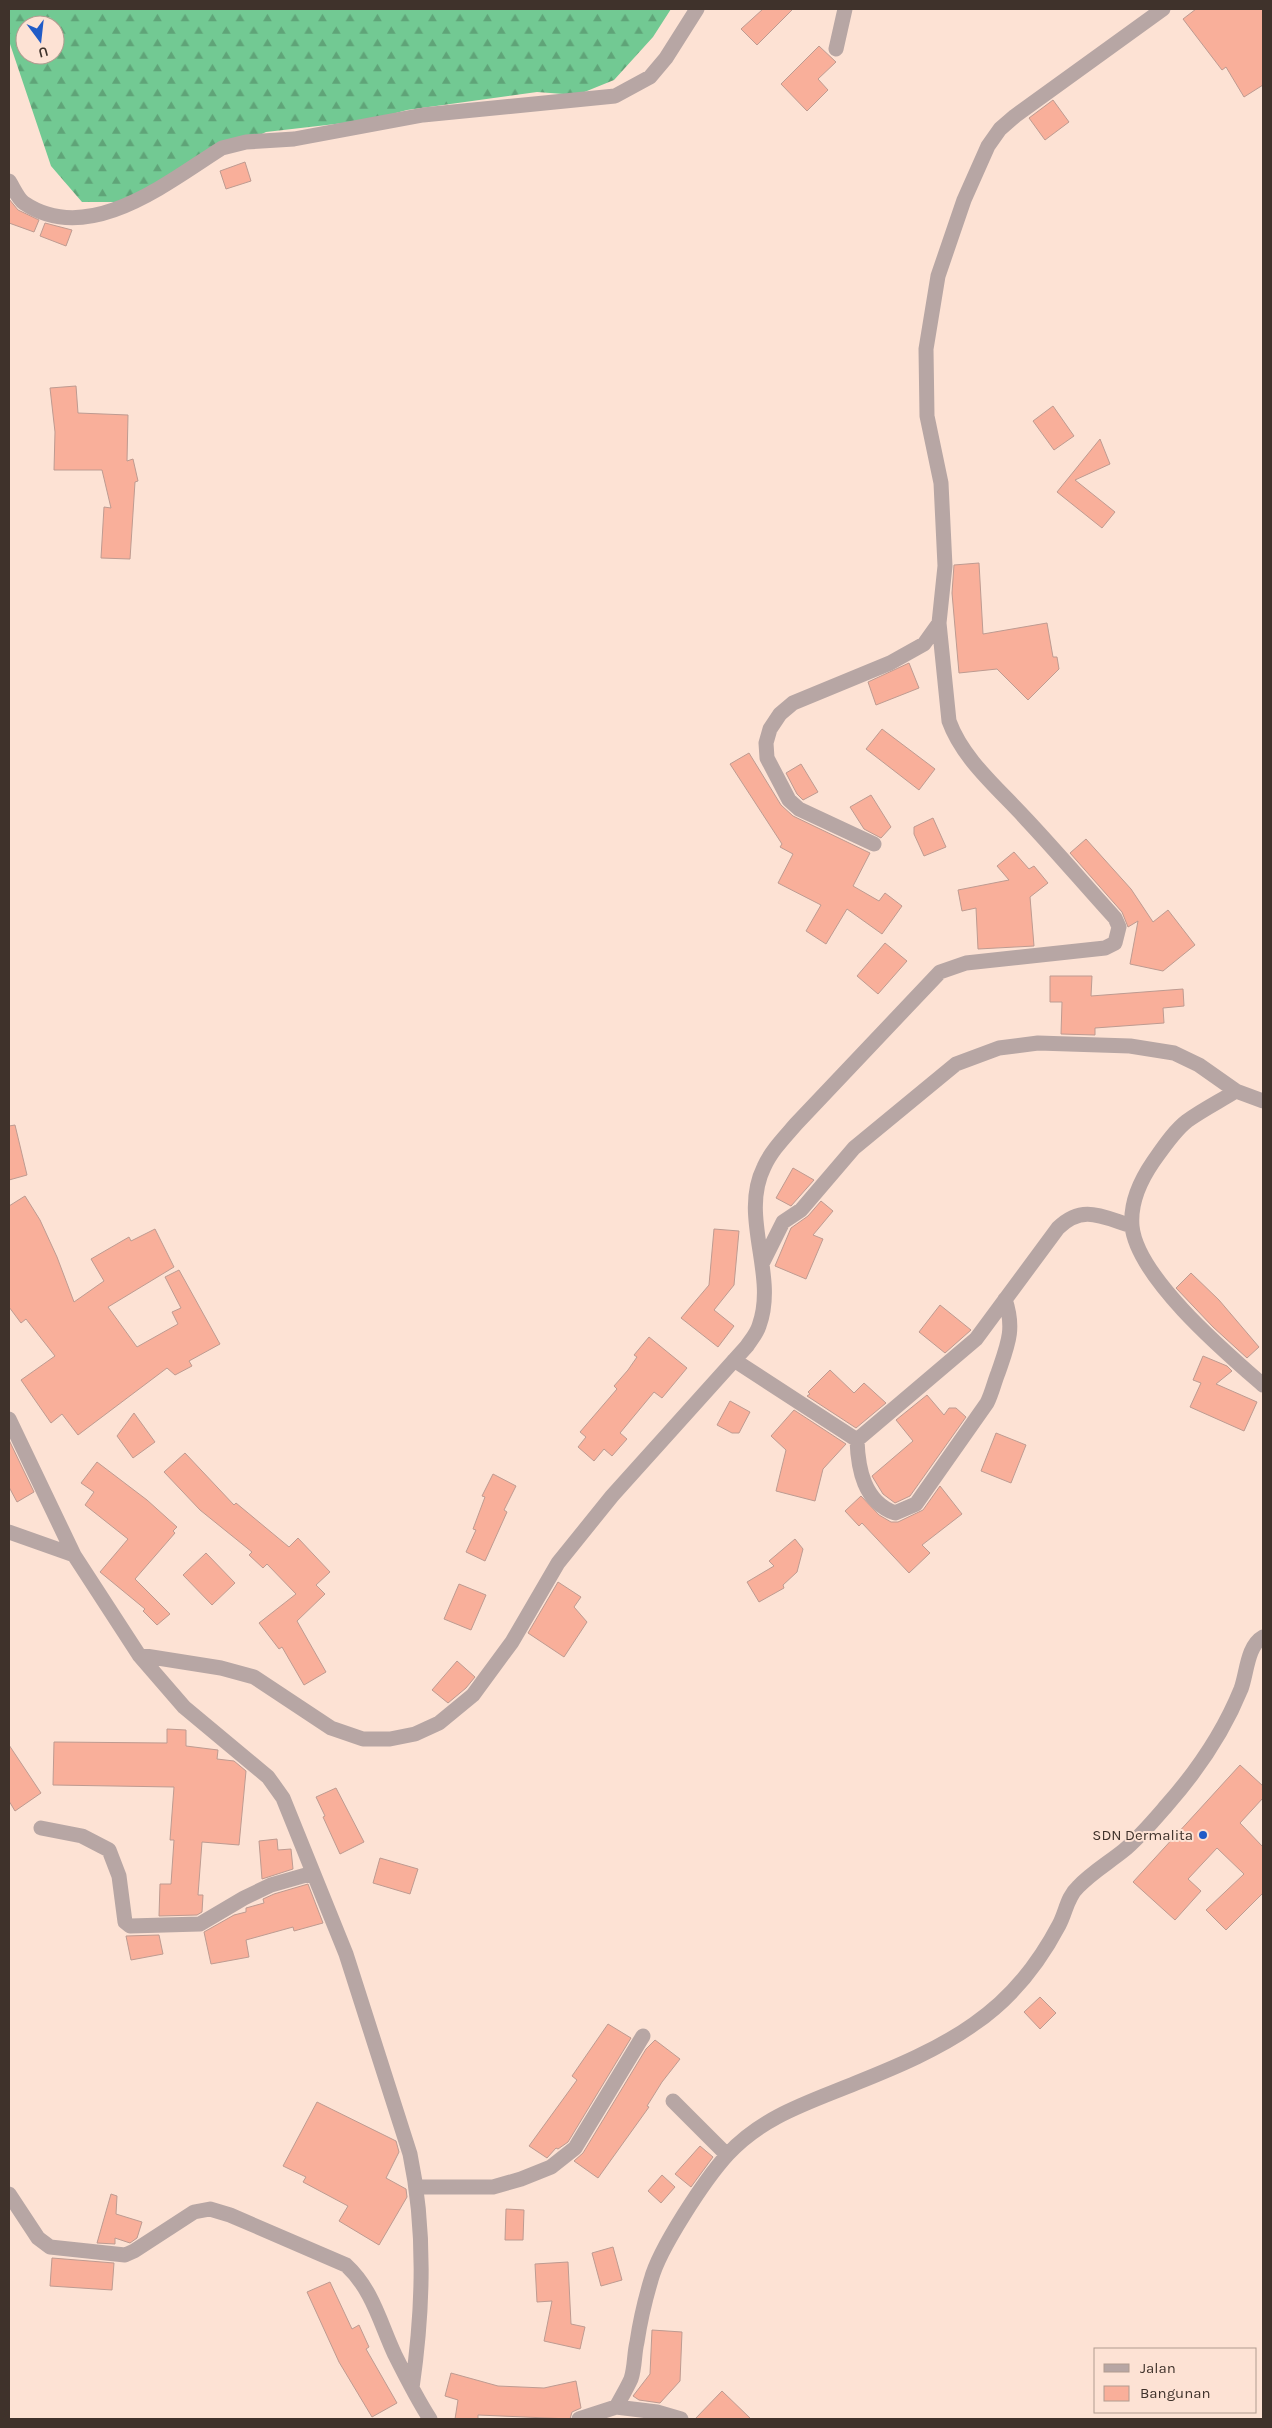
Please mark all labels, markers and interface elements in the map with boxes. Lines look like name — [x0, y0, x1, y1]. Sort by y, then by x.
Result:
north arrow — [15, 15, 65, 65]
text: U — [36, 43, 50, 62]
place label: SDN Dermalita — [1092, 1826, 1193, 1844]
marker: SDN Dermalita — [1197, 1829, 1209, 1841]
legend — [1094, 2348, 1257, 2413]
text: Jalan — [1140, 2359, 1176, 2377]
text: Bangunan — [1140, 2384, 1211, 2402]

